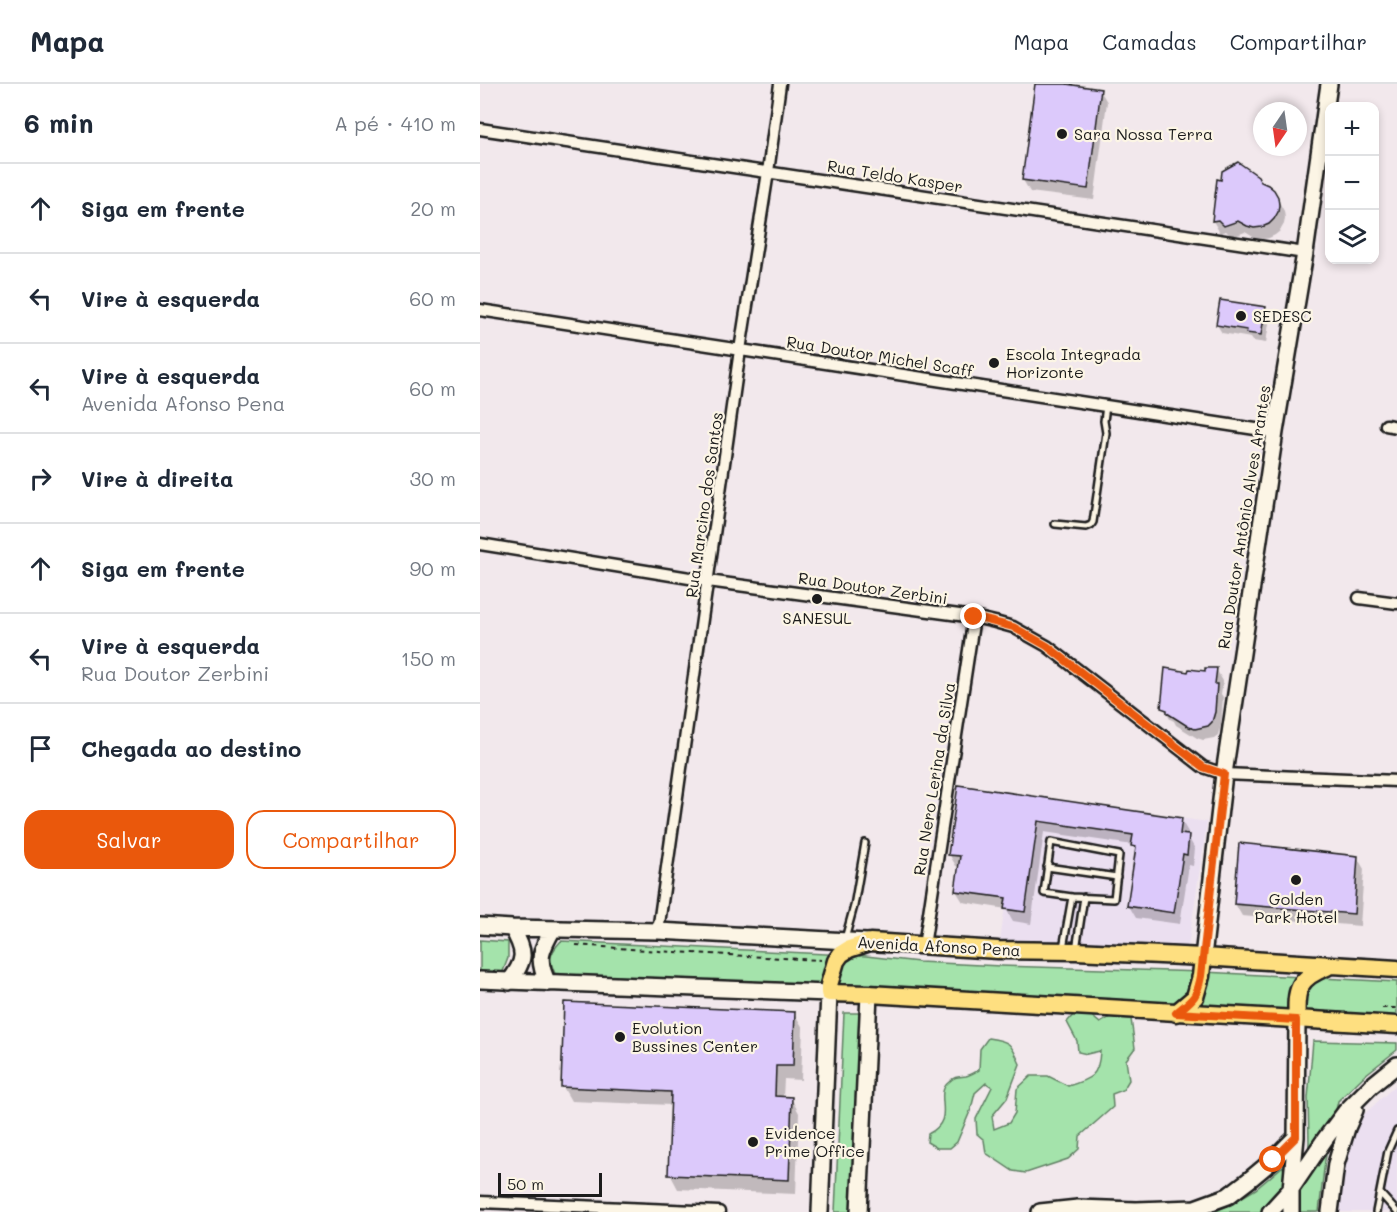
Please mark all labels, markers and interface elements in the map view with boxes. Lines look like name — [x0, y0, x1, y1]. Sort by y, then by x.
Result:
text: Mapa — [30, 23, 105, 59]
text: Mapa — [1013, 28, 1069, 55]
text: Camadas — [1102, 28, 1197, 55]
text: Compartilhar — [1230, 28, 1367, 55]
north arrow — [1253, 102, 1307, 156]
map controls — [1325, 102, 1379, 264]
button: + — [1325, 102, 1379, 156]
text: 6 min — [24, 106, 93, 140]
text: A pé · 410 m — [334, 110, 456, 136]
place label: Sara Nossa Terra — [1074, 123, 1213, 144]
marker: Sara Nossa Terra — [1055, 127, 1069, 141]
street label: Rua Teldo Kasper — [826, 154, 964, 197]
button: − — [1325, 156, 1379, 210]
icon: ahead — [24, 192, 57, 225]
text: Siga em frente — [81, 194, 245, 223]
text: 20 m — [410, 195, 456, 221]
button: layers — [1325, 210, 1379, 264]
icon: left — [24, 282, 57, 315]
text: Vire à esquerda — [81, 284, 260, 313]
text: 60 m — [409, 285, 456, 311]
place label: SEDESC — [1253, 305, 1312, 326]
marker: SEDESC — [1234, 309, 1248, 323]
street label: Rua Doutor Michel Scaff — [785, 330, 976, 381]
place label: Escola Integrada Horizonte — [1006, 343, 1141, 382]
marker: Escola Integrada Horizonte — [987, 356, 1001, 370]
text: Vire à esquerda — [81, 361, 260, 390]
icon: left — [24, 372, 57, 405]
text: 60 m — [409, 375, 456, 401]
street label: Rua Doutor Antônio Alves Arantes — [1212, 383, 1275, 650]
text: Avenida Afonso Pena — [81, 390, 285, 416]
street label: Rua Marcino dos Santos — [680, 411, 727, 599]
icon: right — [24, 462, 57, 495]
text: Vire à direita — [81, 464, 234, 493]
text: 30 m — [410, 465, 456, 491]
icon: ahead — [24, 552, 57, 585]
text: Siga em frente — [81, 554, 245, 583]
text: 90 m — [410, 555, 456, 581]
street label: Rua Doutor Zerbini — [797, 567, 949, 608]
marker: SANESUL — [810, 592, 824, 606]
route end — [960, 603, 986, 629]
place label: SANESUL — [782, 607, 852, 628]
text: Vire à esquerda — [81, 631, 260, 660]
icon: left — [24, 642, 57, 675]
text: 150 m — [401, 645, 456, 671]
text: Rua Doutor Zerbini — [81, 660, 269, 686]
street label: Rua Nero Lerina da Silva — [908, 681, 959, 877]
icon: arrive — [24, 732, 57, 765]
text: Chegada ao destino — [81, 734, 301, 763]
button: Salvar — [24, 810, 234, 869]
button: Compartilhar — [246, 810, 456, 869]
marker: Golden Park Hotel — [1289, 873, 1303, 887]
place label: Golden Park Hotel — [1254, 888, 1338, 927]
street label: Avenida Afonso Pena — [857, 931, 1021, 960]
place label: Evolution Bussines Center — [632, 1017, 758, 1056]
marker: Evolution Bussines Center — [613, 1030, 627, 1044]
place label: Evidence Prime Office — [765, 1122, 865, 1161]
marker: Evidence Prime Office — [746, 1135, 760, 1149]
route start — [1259, 1146, 1285, 1172]
scale bar — [498, 1170, 602, 1198]
text: 50 m — [507, 1173, 544, 1194]

